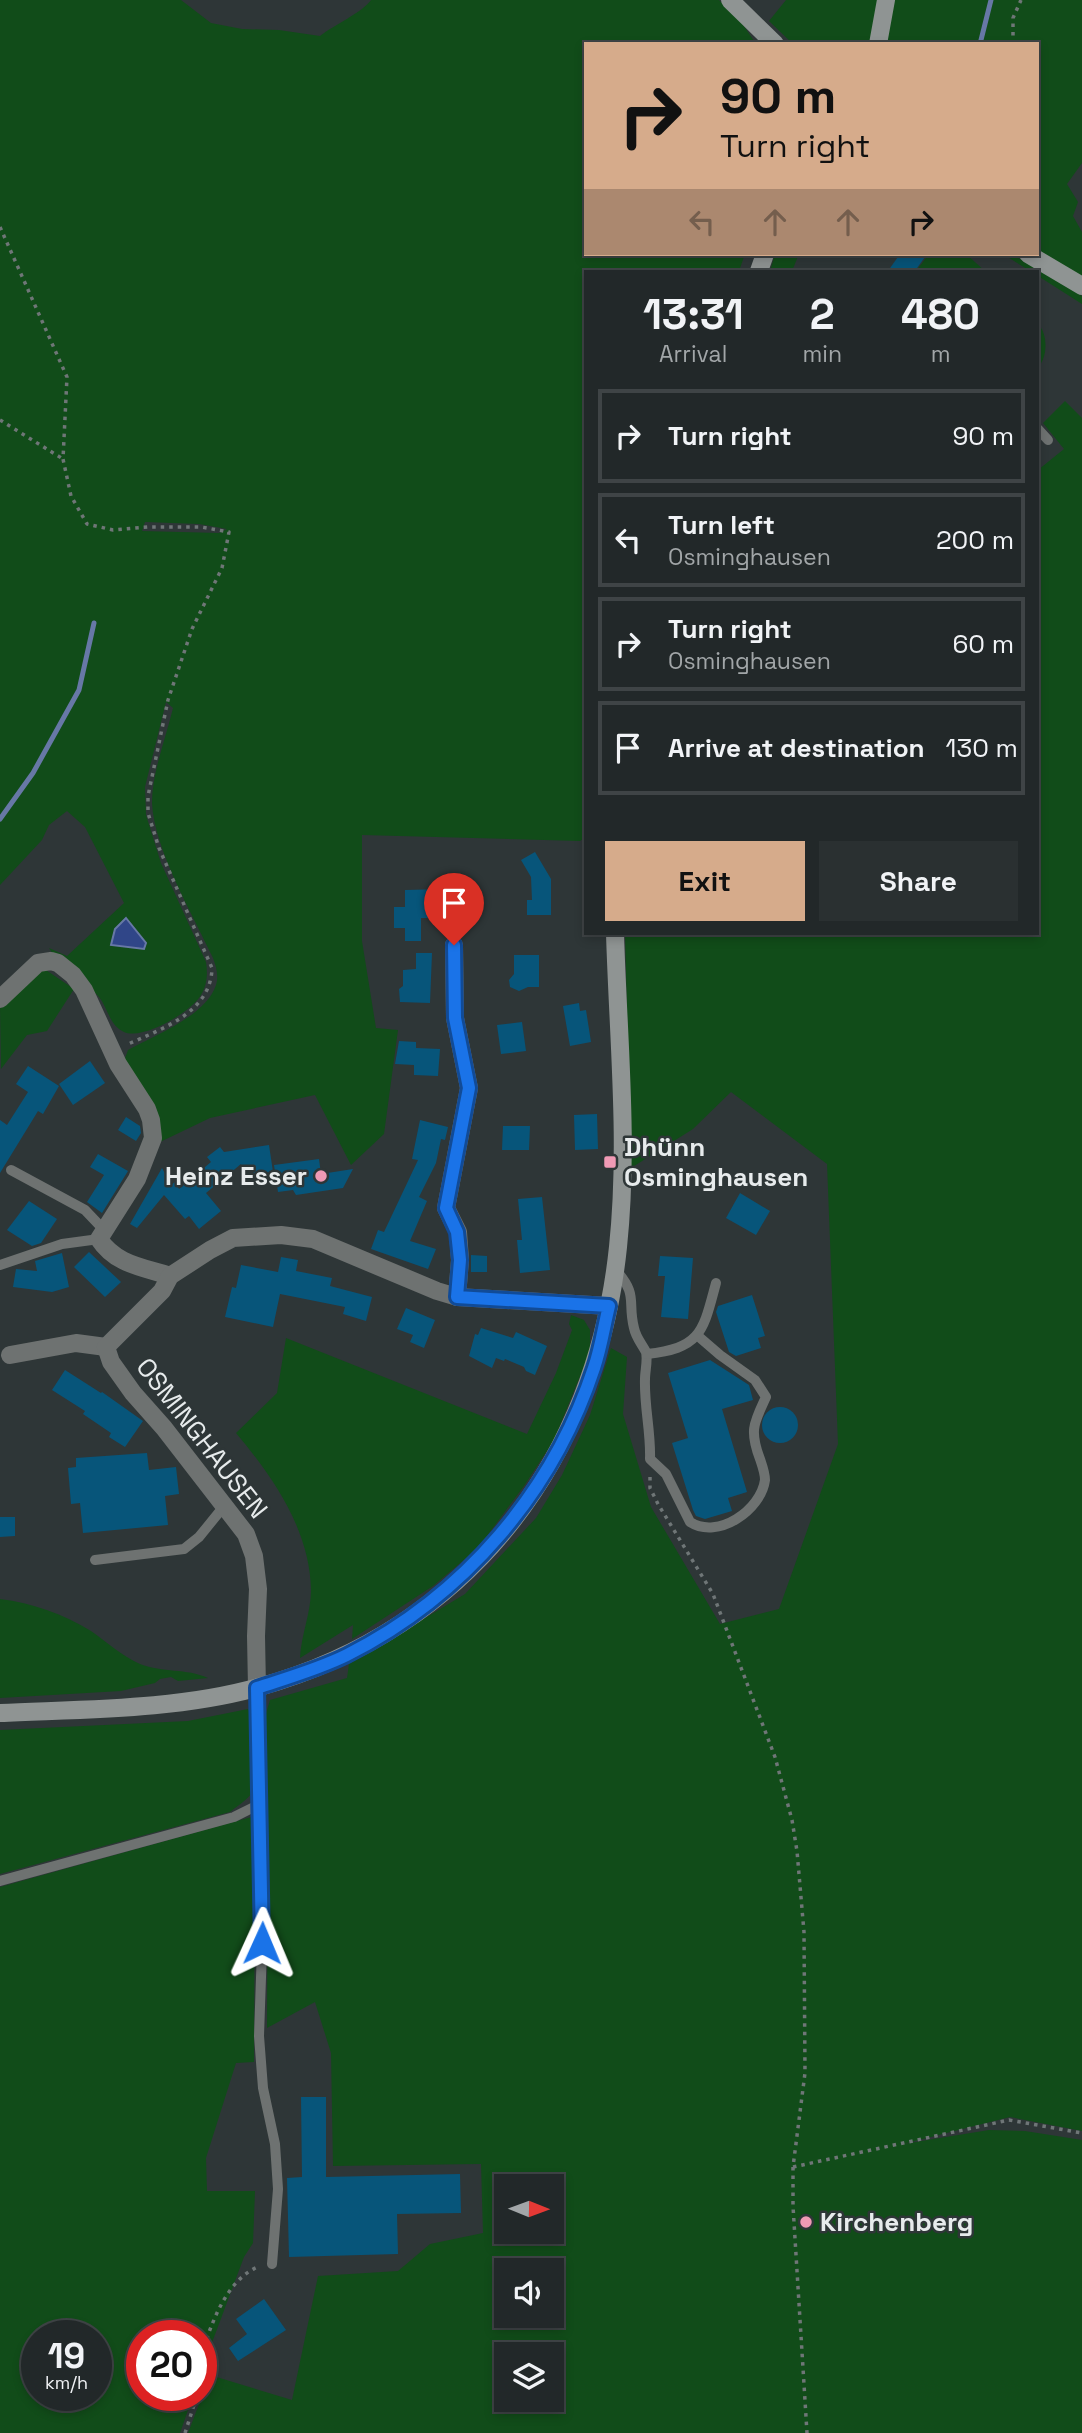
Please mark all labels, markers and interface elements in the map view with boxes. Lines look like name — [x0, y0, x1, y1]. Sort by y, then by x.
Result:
text: 90 m — [720, 65, 836, 127]
icon: right — [605, 70, 696, 161]
text: Turn right — [720, 126, 870, 166]
icon: left — [683, 203, 721, 241]
icon: ahead — [756, 203, 794, 241]
icon: ahead — [829, 203, 867, 241]
icon: right — [902, 203, 940, 241]
text: 13:31 — [643, 288, 744, 341]
text: 2 — [810, 288, 835, 341]
text: 480 — [901, 288, 980, 341]
text: Arrival — [659, 339, 727, 369]
text: min — [803, 339, 842, 369]
text: m — [931, 339, 950, 369]
icon: right — [609, 417, 647, 455]
text: Turn right — [668, 419, 792, 453]
text: 90 m — [952, 419, 1014, 453]
text: Turn left — [668, 508, 775, 542]
icon: left — [609, 521, 647, 559]
text: 200 m — [936, 523, 1014, 557]
text: Osminghausen — [668, 542, 831, 572]
text: Turn right — [668, 612, 792, 646]
icon: right — [609, 625, 647, 663]
text: 60 m — [952, 627, 1014, 661]
text: Osminghausen — [668, 646, 831, 676]
icon: arrive — [609, 729, 647, 767]
text: Arrive at destination — [668, 731, 925, 765]
text: 130 m — [946, 731, 1018, 765]
button: Exit — [605, 841, 805, 921]
button: Share — [819, 841, 1018, 921]
pin — [424, 873, 484, 945]
icon: arrive — [435, 884, 473, 922]
place label: Dhünn Osminghausen — [624, 1130, 808, 1194]
marker: Dhünn Osminghausen — [602, 1154, 618, 1170]
place label: Heinz Esser — [165, 1159, 307, 1193]
marker: Heinz Esser — [313, 1168, 329, 1184]
street label: OSMINGHAUSEN — [129, 1351, 275, 1525]
position arrow — [225, 1906, 299, 1980]
north arrow — [494, 2174, 564, 2244]
map controls — [494, 2174, 564, 2412]
place label: Kirchenberg — [820, 2205, 973, 2239]
marker: Kirchenberg — [798, 2214, 814, 2230]
button: sound — [494, 2258, 564, 2328]
speed limit sign: 20 — [126, 2320, 217, 2411]
text: 19 — [48, 2334, 85, 2378]
button: layers — [494, 2342, 564, 2412]
text: km/h — [45, 2371, 88, 2394]

